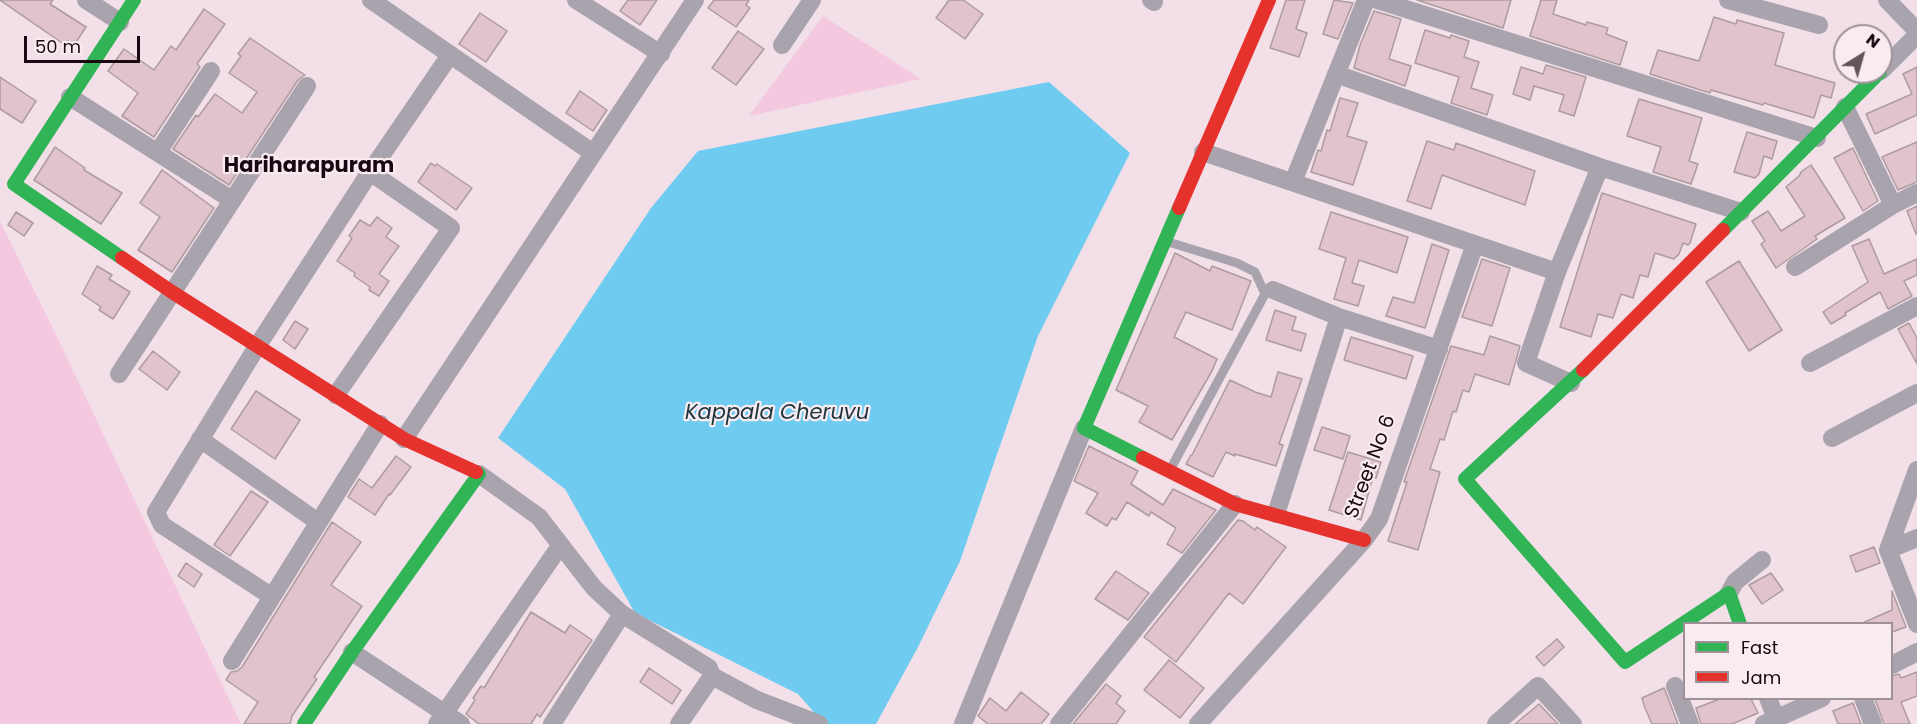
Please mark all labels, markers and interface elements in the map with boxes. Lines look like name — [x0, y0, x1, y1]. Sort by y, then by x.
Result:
scale bar — [27, 24, 142, 62]
north arrow — [1833, 24, 1893, 84]
text: N — [1861, 28, 1885, 54]
text: 50 m — [35, 34, 81, 59]
district label: Hariharapuram — [224, 154, 394, 180]
water label: Kappala Cheruvu — [685, 401, 869, 427]
street label: Street No 6 — [1340, 412, 1402, 522]
legend — [1683, 622, 1893, 700]
text: Fast — [1741, 635, 1778, 660]
text: Jam — [1741, 665, 1781, 690]

